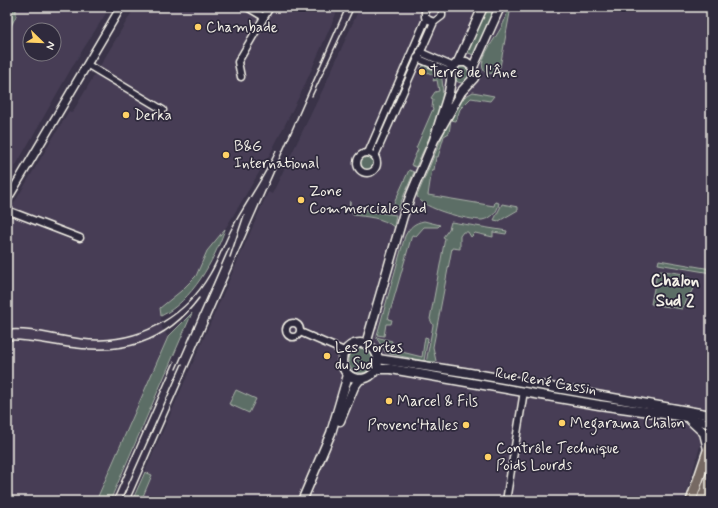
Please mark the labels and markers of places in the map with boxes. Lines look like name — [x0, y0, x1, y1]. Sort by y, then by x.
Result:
place label: Chambade — [206, 18, 278, 38]
marker: Chambade — [193, 22, 203, 32]
place label: Terre de l'Âne — [430, 63, 517, 83]
marker: Terre de l'Âne — [417, 67, 427, 77]
place label: Derka — [134, 106, 172, 126]
marker: Derka — [121, 110, 131, 120]
place label: B&G International — [234, 137, 319, 174]
marker: B&G International — [221, 150, 231, 160]
place label: Zone Commerciale Sud — [309, 182, 426, 219]
marker: Zone Commerciale Sud — [296, 195, 306, 205]
place label: Les Portes du Sud — [335, 338, 403, 375]
marker: Les Portes du Sud — [322, 351, 332, 361]
place label: Marcel & Fils — [397, 392, 478, 412]
marker: Marcel & Fils — [384, 396, 394, 406]
place label: Megarama Chalon — [570, 414, 685, 435]
place label: Provenc'Halles — [367, 416, 458, 436]
marker: Megarama Chalon — [557, 418, 567, 428]
marker: Provenc'Halles — [461, 420, 471, 430]
place label: Contrôle Technique Poids Lourds — [496, 439, 619, 476]
marker: Contrôle Technique Poids Lourds — [483, 452, 493, 462]

